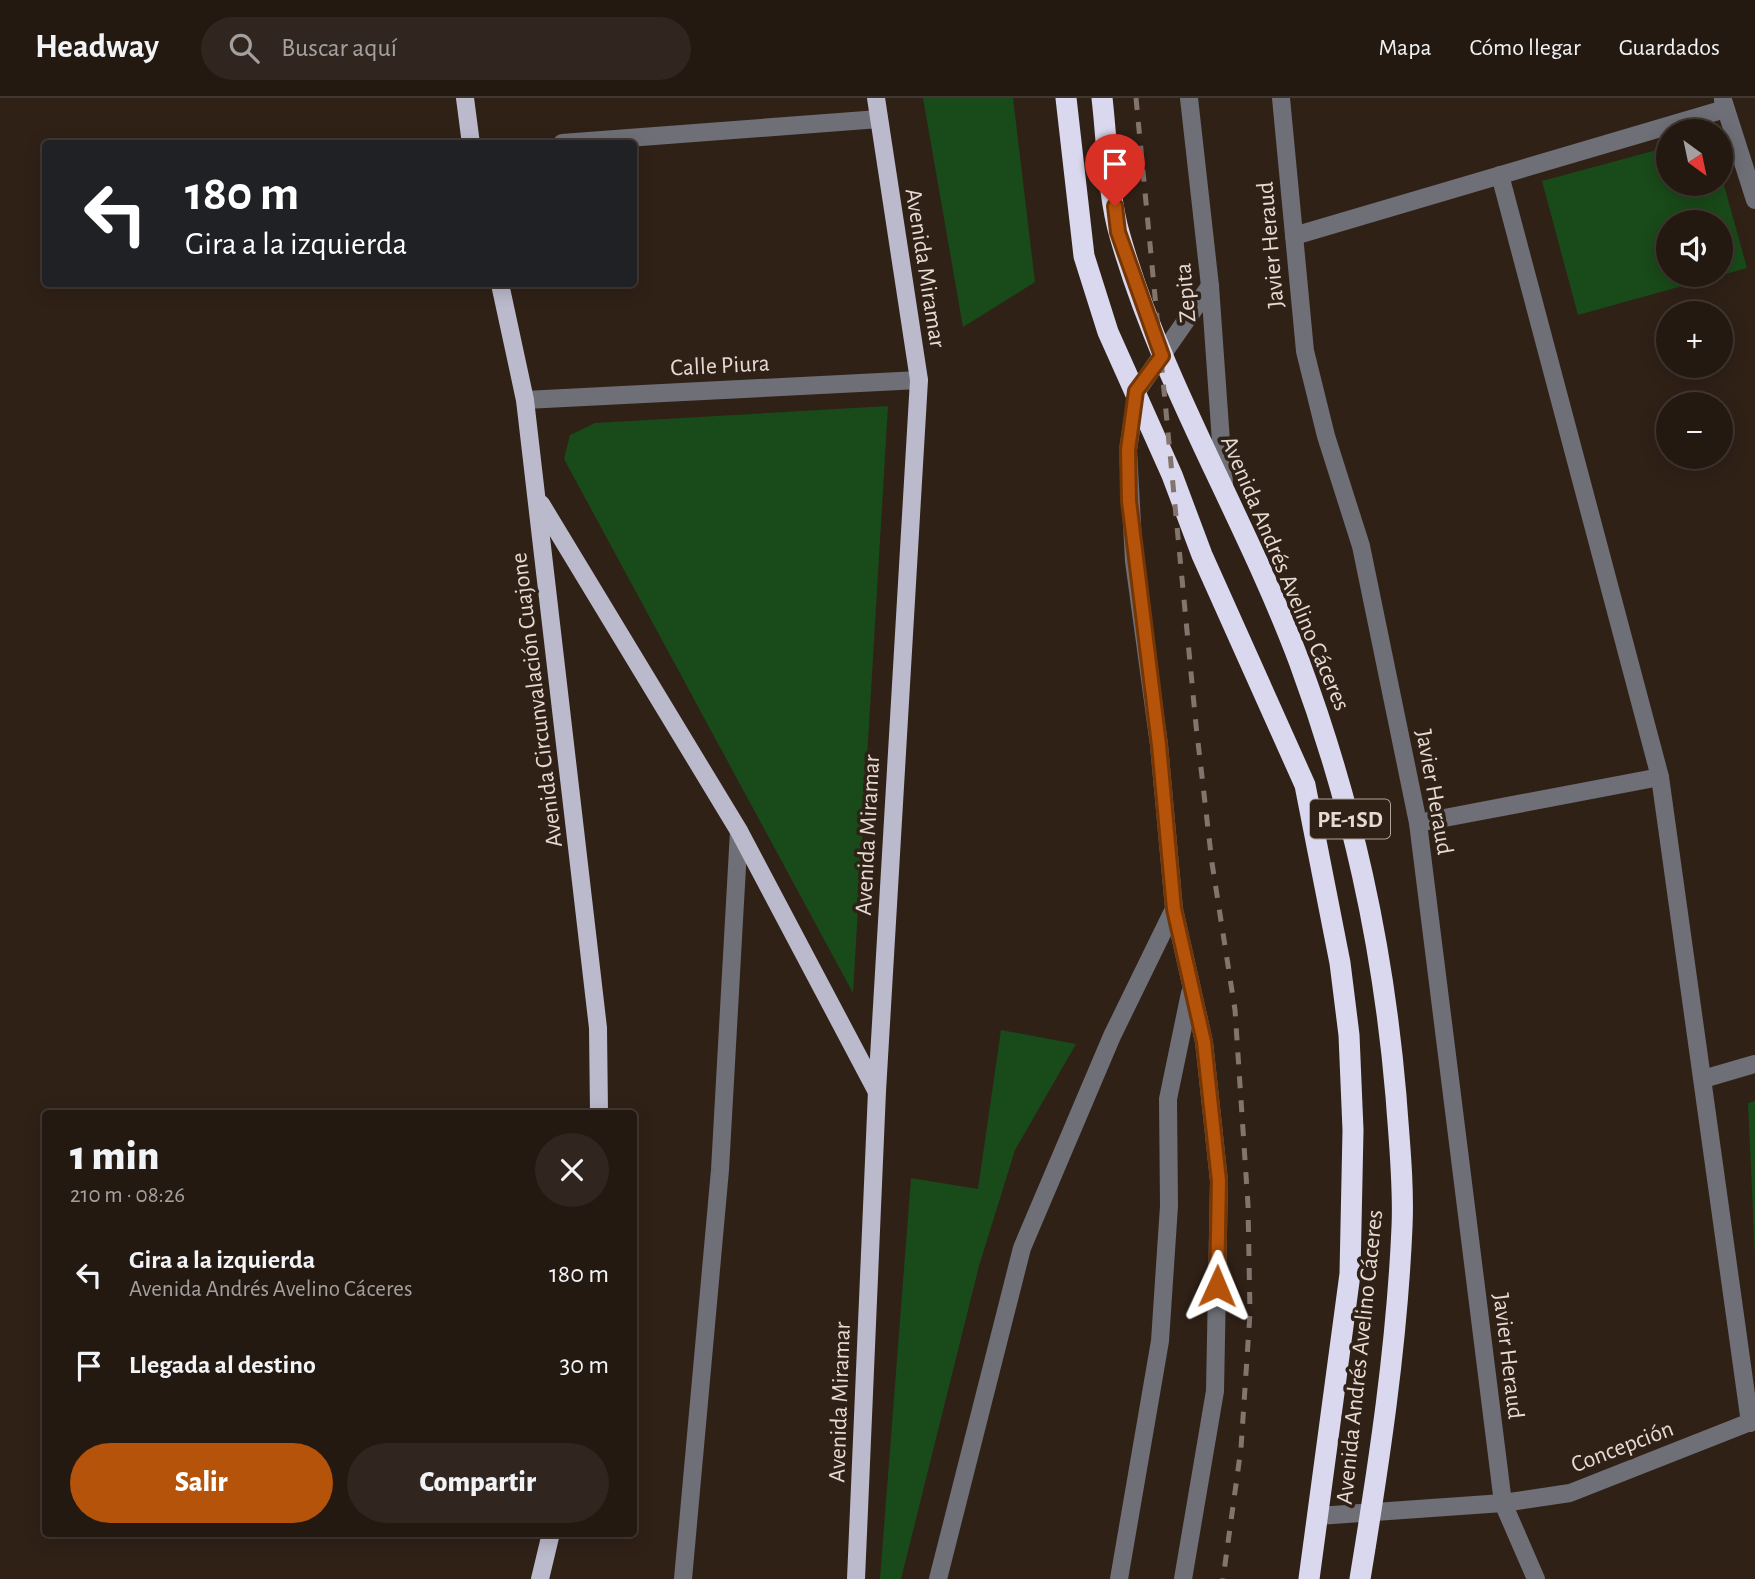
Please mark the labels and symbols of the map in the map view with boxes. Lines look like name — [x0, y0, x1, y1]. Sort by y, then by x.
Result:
north arrow — [1656, 119, 1732, 196]
pin — [1085, 134, 1145, 206]
street label: Javier Heraud — [1254, 181, 1288, 309]
street label: Avenida Miramar — [901, 187, 949, 350]
street label: Zepita — [1171, 262, 1201, 324]
street label: Calle Piura — [670, 351, 770, 381]
street label: Avenida Andrés Avelino Cáceres — [1216, 433, 1354, 714]
street label: Avenida Circunvalación Cuajone — [507, 551, 567, 849]
street label: Javier Heraud — [1411, 728, 1457, 857]
street label: Avenida Miramar — [852, 754, 884, 916]
road number: PE-1SD — [1310, 800, 1390, 838]
street label: Avenida Andrés Avelino Cáceres — [1333, 1209, 1387, 1505]
position arrow — [1180, 1249, 1254, 1323]
street label: Javier Heraud — [1488, 1292, 1528, 1420]
street label: Avenida Miramar — [825, 1321, 855, 1483]
street label: Concepción — [1568, 1416, 1677, 1477]

